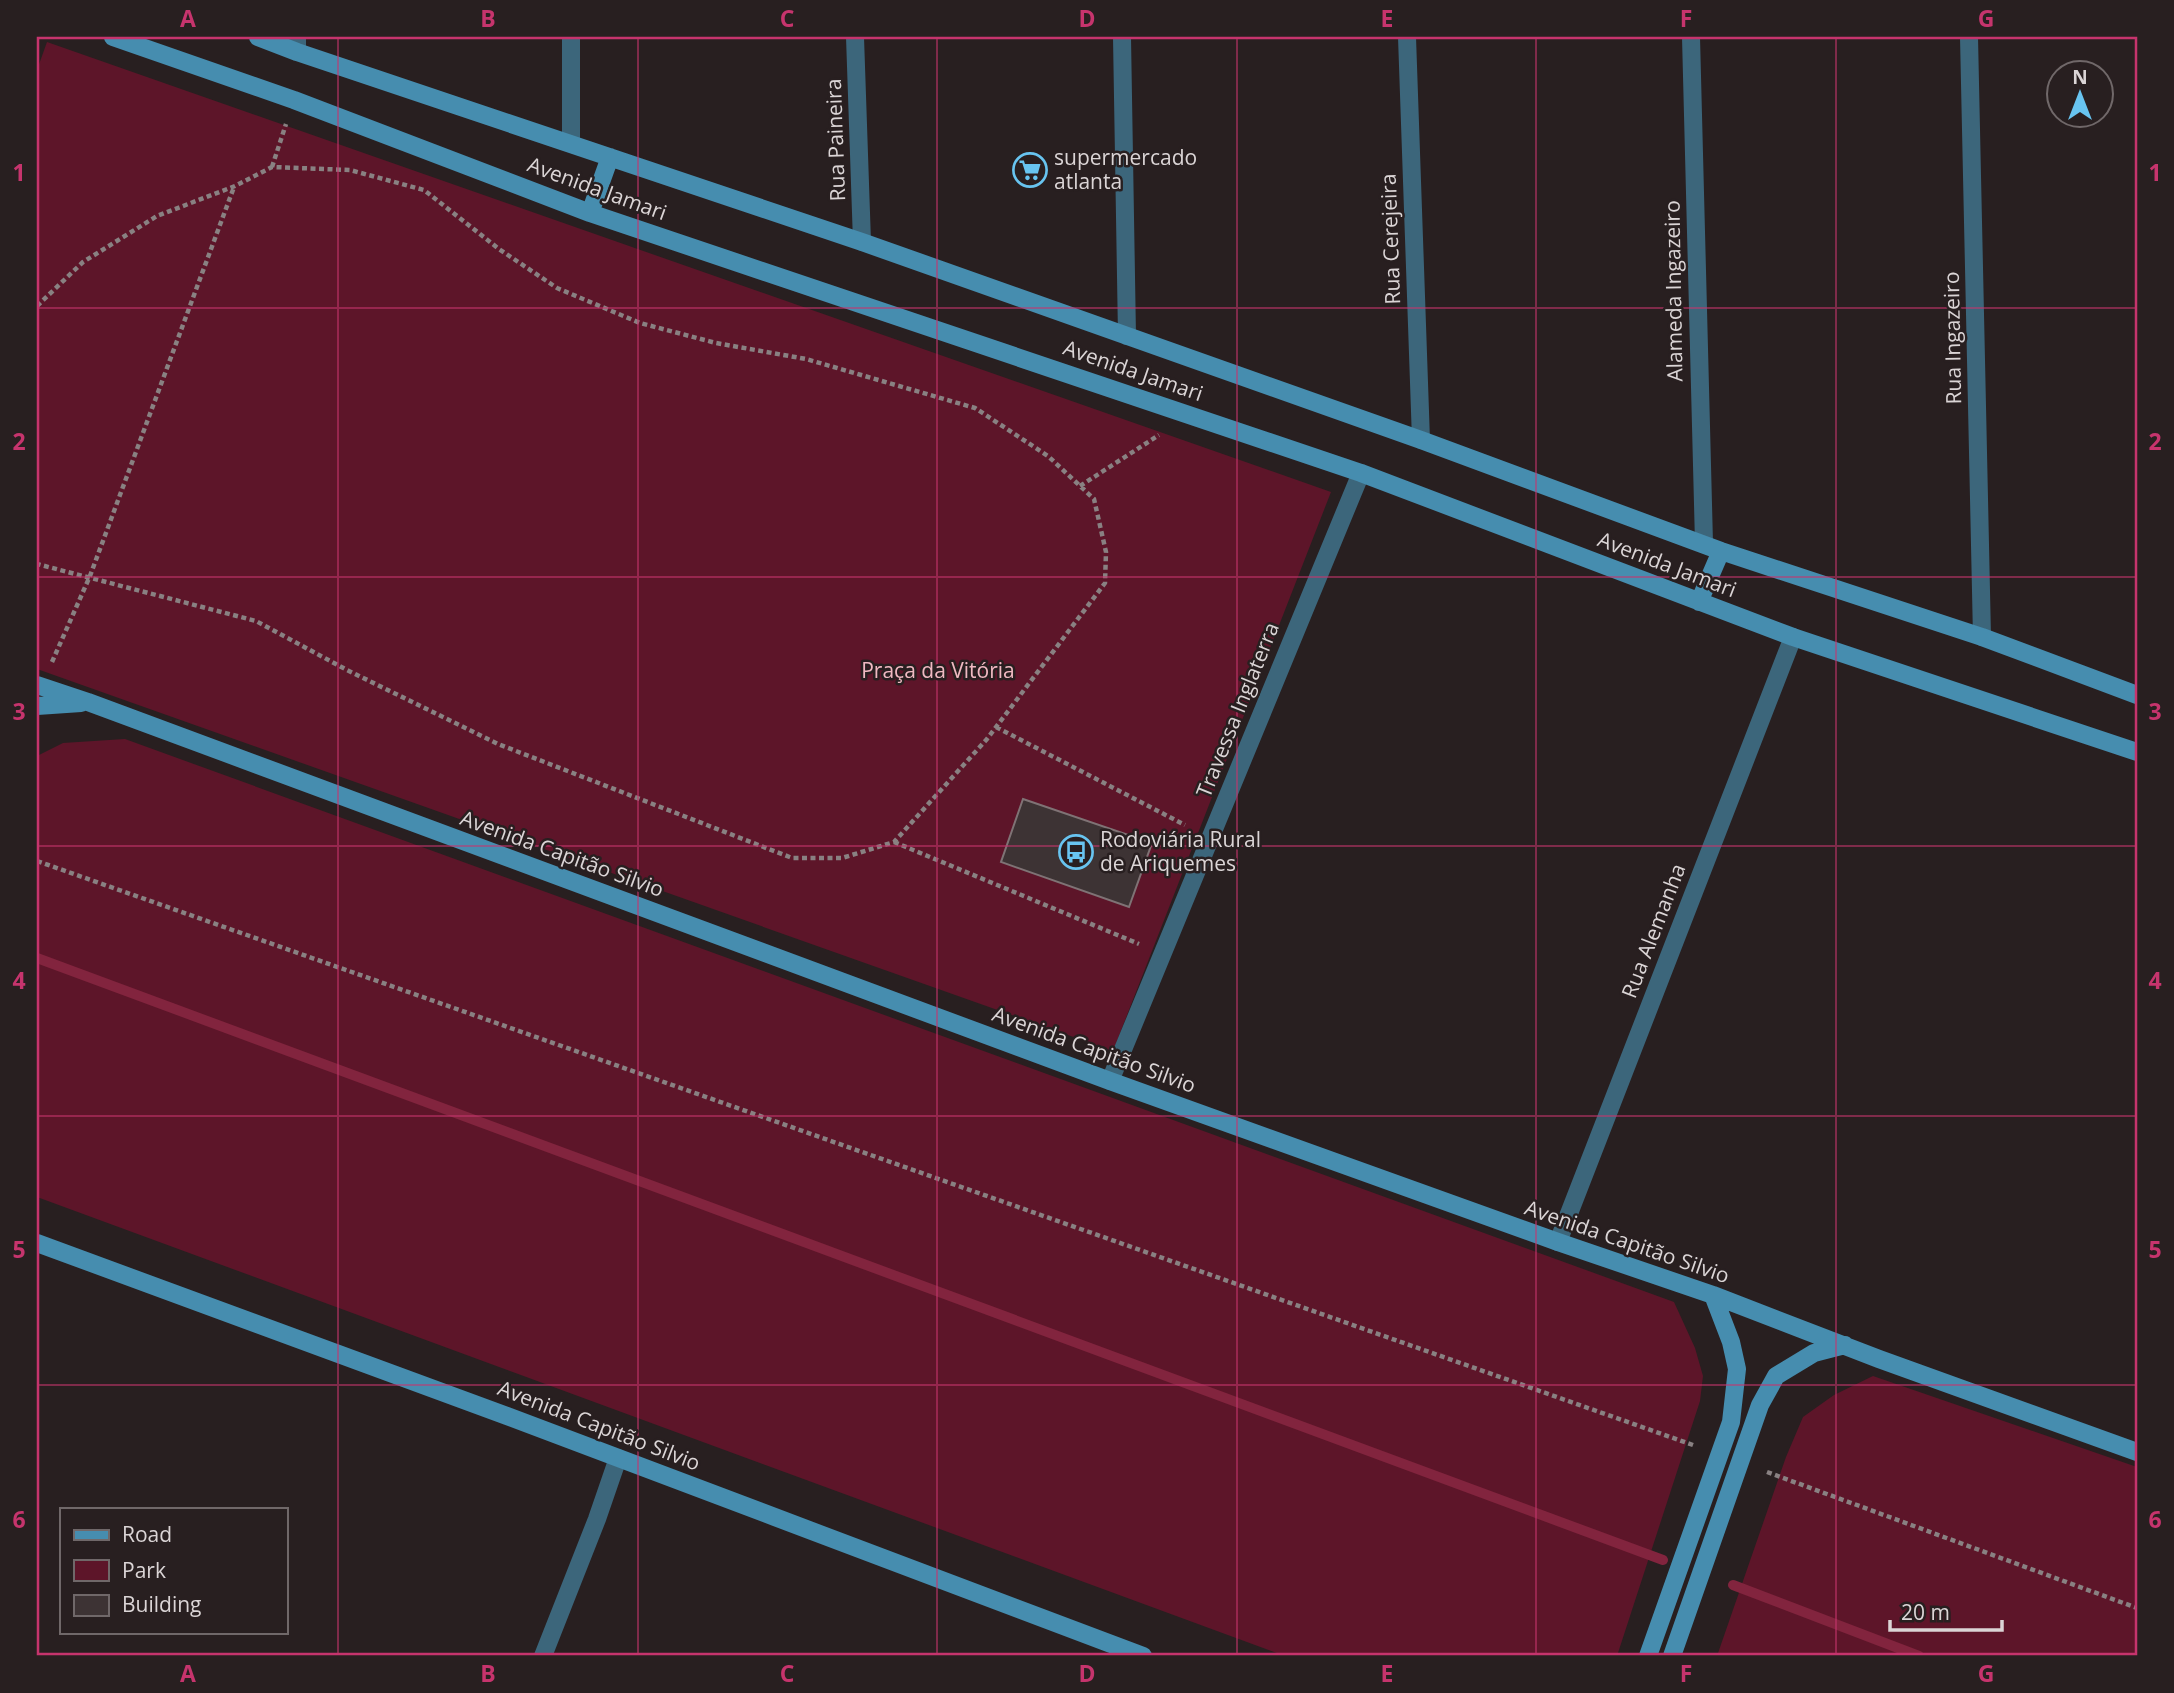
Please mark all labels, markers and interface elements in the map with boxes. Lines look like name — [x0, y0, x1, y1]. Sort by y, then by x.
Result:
text: A — [180, 2, 196, 34]
text: B — [480, 2, 496, 34]
text: C — [780, 2, 794, 34]
text: D — [1078, 2, 1096, 34]
text: E — [1381, 2, 1393, 34]
text: F — [1680, 2, 1692, 34]
text: G — [1978, 2, 1994, 34]
north arrow — [2044, 60, 2114, 130]
text: N — [2072, 64, 2088, 90]
street label: Rua Paineira — [819, 78, 851, 202]
place label: supermercado atlanta — [1054, 143, 1197, 195]
street label: Avenida Jamari — [524, 150, 671, 226]
supermarket icon: supermercado atlanta — [1011, 151, 1049, 189]
text: 1 — [12, 156, 26, 188]
text: 1 — [2148, 156, 2162, 188]
street label: Rua Cerejeira — [1374, 173, 1406, 305]
street label: Alameda Ingazeiro — [1657, 200, 1689, 382]
street label: Rua Ingazeiro — [1937, 271, 1967, 405]
street label: Avenida Jamari — [1060, 333, 1207, 407]
text: 2 — [12, 425, 26, 457]
text: 2 — [2148, 425, 2162, 457]
street label: Avenida Jamari — [1594, 525, 1741, 603]
street label: Travessa Inglaterra — [1189, 618, 1285, 801]
park label: Praça da Vitória — [861, 656, 1015, 684]
text: 3 — [12, 695, 26, 727]
text: 3 — [2148, 695, 2162, 727]
street label: Avenida Capitão Silvio — [457, 803, 668, 903]
place label: Rodoviária Rural de Ariquemes — [1100, 825, 1261, 877]
bus stop icon: Rodoviária Rural de Ariquemes — [1057, 833, 1095, 871]
street label: Rua Alemanha — [1615, 859, 1692, 1002]
text: 4 — [12, 964, 26, 996]
text: 4 — [2148, 964, 2162, 996]
street label: Avenida Capitão Silvio — [989, 999, 1200, 1099]
street label: Avenida Capitão Silvio — [1521, 1193, 1733, 1289]
text: 5 — [12, 1233, 26, 1265]
text: 5 — [2148, 1233, 2162, 1265]
street label: Avenida Capitão Silvio — [494, 1374, 705, 1477]
text: 6 — [12, 1503, 26, 1535]
text: 6 — [2148, 1503, 2162, 1535]
legend — [60, 1508, 287, 1634]
text: Road — [122, 1520, 172, 1548]
text: Park — [122, 1556, 166, 1584]
scale bar — [1890, 1588, 2002, 1632]
text: Building — [122, 1590, 201, 1618]
text: 20 m — [1901, 1598, 1950, 1626]
text: A — [180, 1657, 196, 1689]
text: B — [480, 1657, 496, 1689]
text: C — [780, 1657, 794, 1689]
text: D — [1078, 1657, 1096, 1689]
text: E — [1381, 1657, 1393, 1689]
text: F — [1680, 1657, 1692, 1689]
text: G — [1978, 1657, 1994, 1689]

